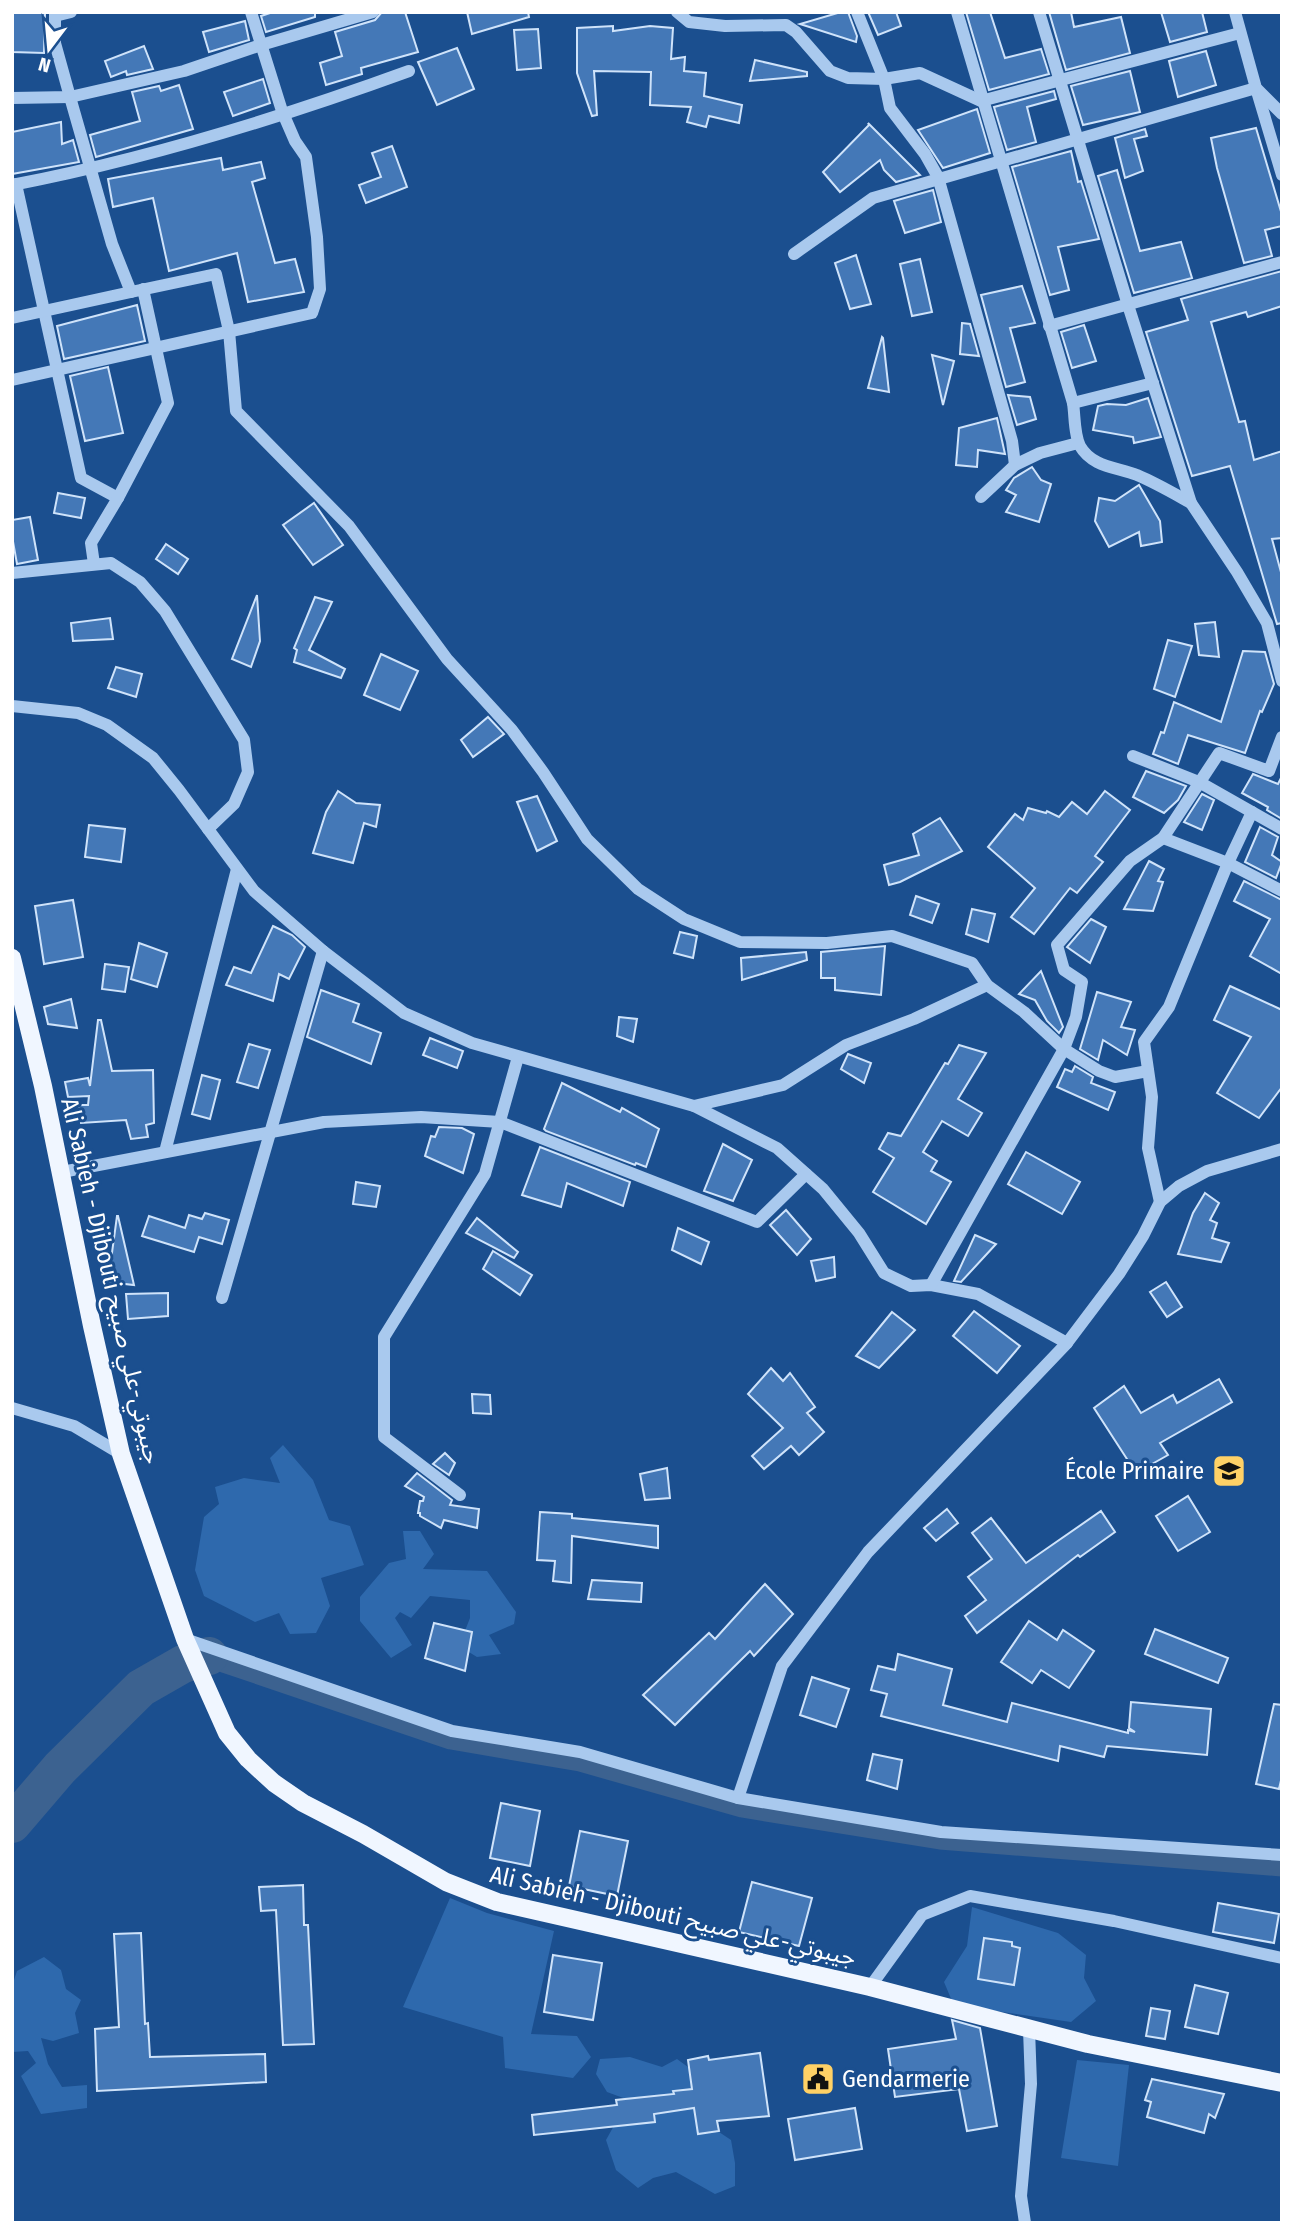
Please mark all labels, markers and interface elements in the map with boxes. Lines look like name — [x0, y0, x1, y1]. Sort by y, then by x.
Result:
north arrow — [14, 14, 84, 84]
text: N — [36, 52, 53, 77]
street label: Ali Sabieh - Djibouti جيبوتي-علي صبيح — [51, 1095, 167, 1468]
school or university icon: École Primaire — [1210, 1452, 1248, 1490]
place label: École Primaire — [1065, 1456, 1204, 1485]
street label: Ali Sabieh - Djibouti جيبوتي-علي صبيح — [486, 1860, 859, 1976]
public building icon: Gendarmerie — [799, 2060, 837, 2098]
place label: Gendarmerie — [842, 2065, 970, 2093]

